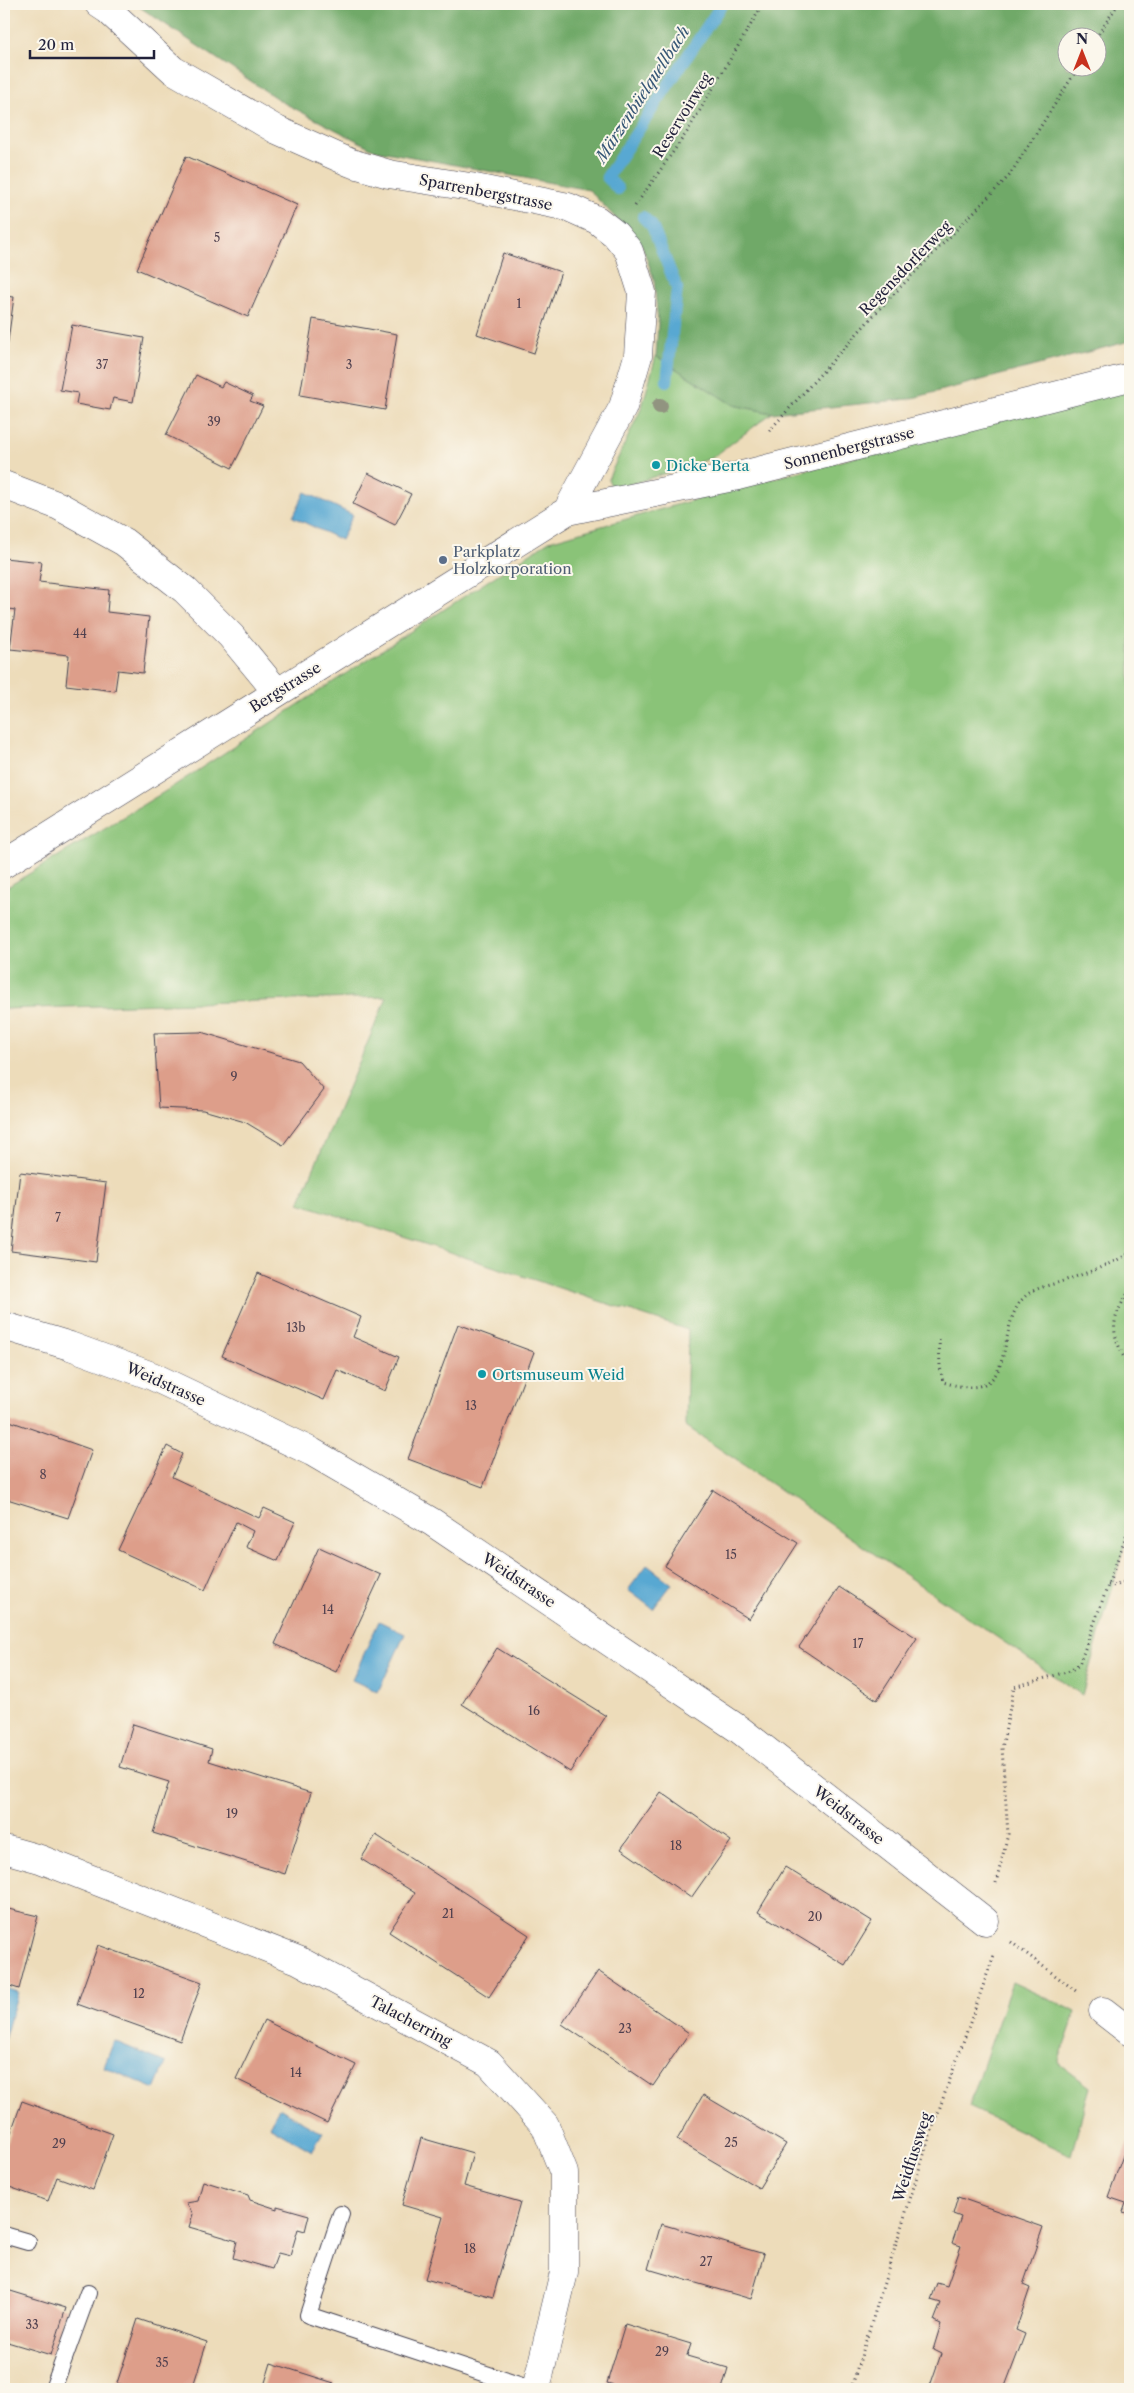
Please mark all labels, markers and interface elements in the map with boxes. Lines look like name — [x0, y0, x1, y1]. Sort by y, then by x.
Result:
water label: Märzenbüelquellbach — [589, 22, 694, 168]
scale bar — [30, 28, 154, 60]
north arrow — [1056, 28, 1106, 78]
text: N — [1076, 30, 1088, 48]
text: 20 m — [38, 35, 74, 54]
street label: Reservoirweg — [648, 69, 716, 161]
street label: Sparrenbergstrasse — [418, 170, 554, 214]
street label: Regensdorferweg — [855, 217, 955, 319]
house number: 5 — [214, 230, 220, 245]
house number: 1 — [516, 296, 522, 311]
house number: 37 — [96, 357, 108, 372]
house number: 3 — [346, 357, 352, 372]
house number: 39 — [207, 414, 221, 429]
street label: Sonnenbergstrasse — [782, 423, 916, 473]
place label: Dicke Berta — [666, 456, 750, 475]
marker: Dicke Berta — [650, 459, 662, 471]
place label: Parkplatz Holzkorporation — [453, 542, 572, 578]
marker: Parkplatz Holzkorporation — [437, 554, 449, 566]
house number: 44 — [73, 626, 87, 641]
street label: Bergstrasse — [246, 658, 324, 716]
house number: 9 — [230, 1069, 238, 1084]
house number: 7 — [55, 1210, 61, 1225]
house number: 13b — [287, 1320, 305, 1335]
street label: Weidstrasse — [123, 1358, 209, 1410]
place label: Ortsmuseum Weid — [492, 1365, 625, 1384]
marker: Ortsmuseum Weid — [476, 1368, 488, 1380]
house number: 13 — [465, 1398, 477, 1413]
house number: 8 — [39, 1467, 47, 1482]
house number: 15 — [725, 1547, 737, 1562]
street label: Weidstrasse — [478, 1548, 559, 1612]
house number: 14 — [322, 1602, 334, 1617]
house number: 17 — [853, 1636, 864, 1651]
house number: 16 — [528, 1703, 540, 1718]
street label: Weidstrasse — [809, 1781, 888, 1849]
house number: 19 — [226, 1806, 238, 1821]
house number: 18 — [670, 1838, 682, 1853]
house number: 21 — [442, 1906, 454, 1921]
house number: 20 — [808, 1909, 822, 1924]
house number: 12 — [133, 1986, 145, 2001]
street label: Talacherring — [367, 1991, 455, 2051]
house number: 23 — [618, 2021, 632, 2036]
house number: 14 — [290, 2065, 302, 2080]
street label: Weidfussweg — [888, 2110, 935, 2205]
house number: 25 — [724, 2135, 738, 2150]
house number: 29 — [52, 2136, 66, 2151]
house number: 18 — [464, 2241, 476, 2256]
house number: 27 — [700, 2254, 712, 2269]
house number: 33 — [25, 2317, 39, 2332]
house number: 29 — [655, 2344, 669, 2359]
house number: 35 — [155, 2355, 169, 2370]

